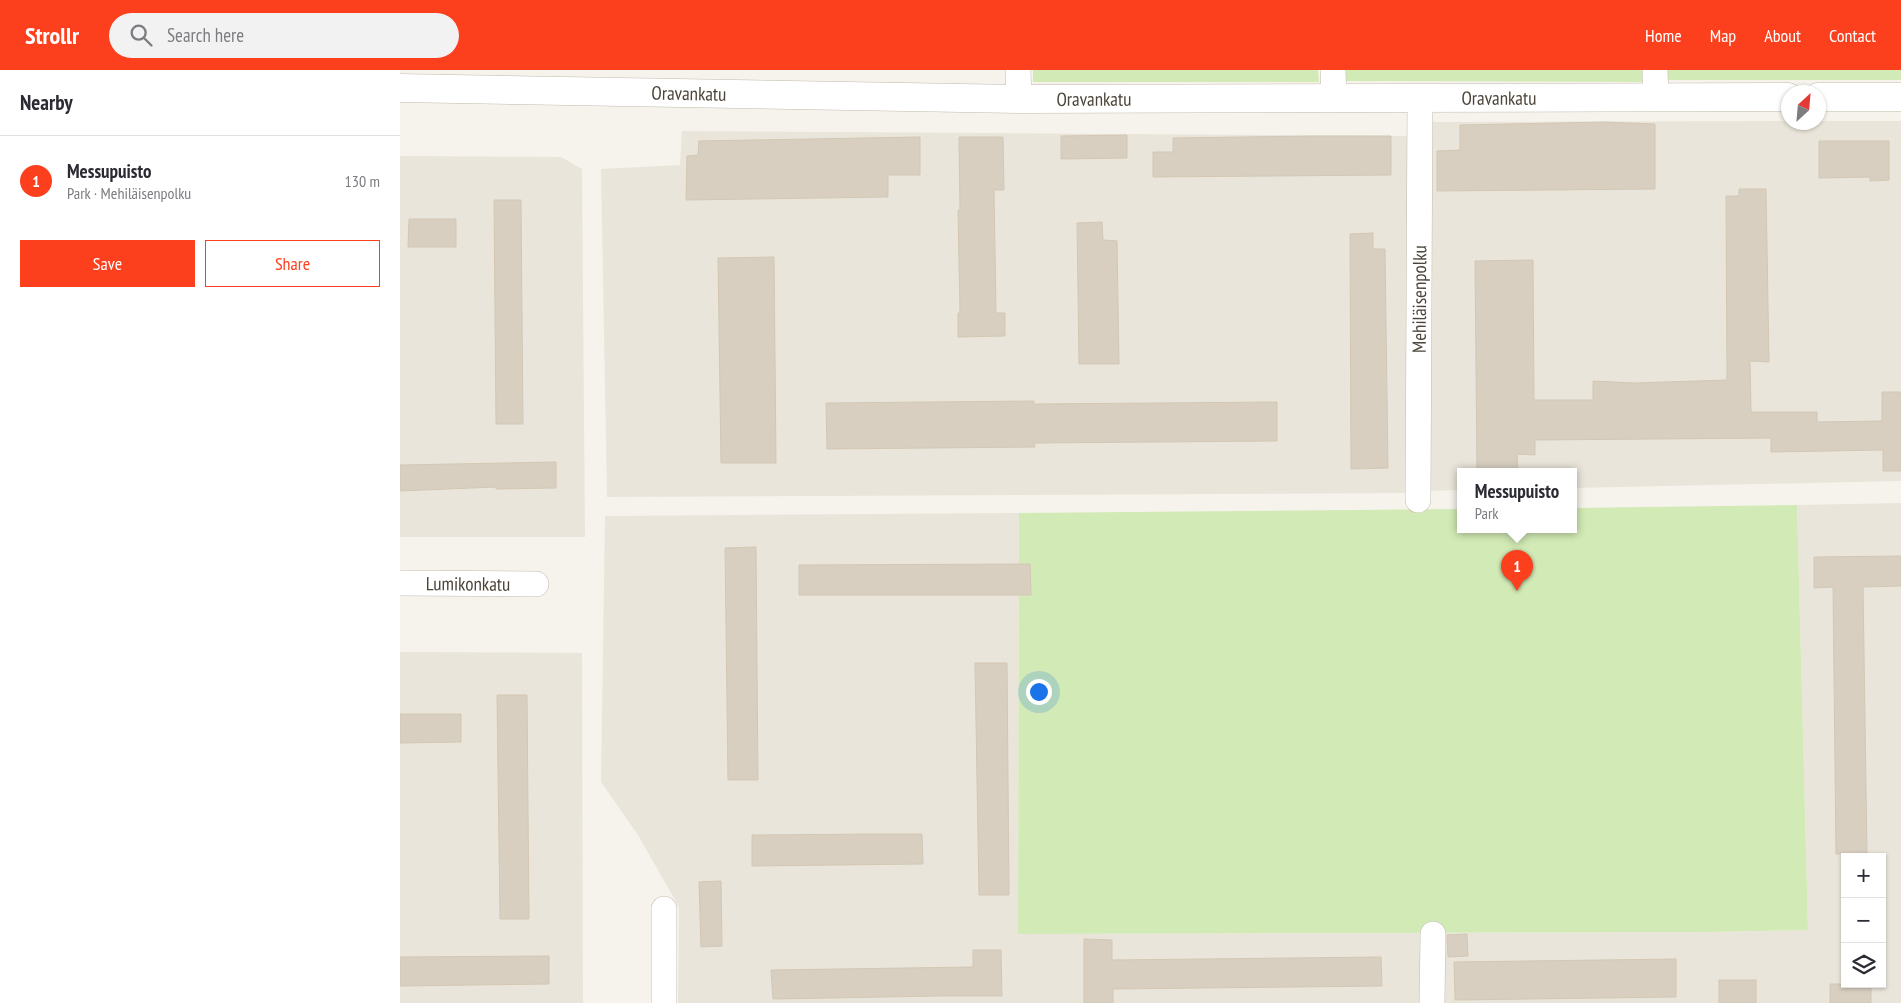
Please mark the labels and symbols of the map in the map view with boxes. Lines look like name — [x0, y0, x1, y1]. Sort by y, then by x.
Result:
street label: Oravankatu — [651, 80, 727, 106]
north arrow — [1781, 85, 1826, 130]
street label: Oravankatu — [1461, 86, 1536, 110]
street label: Oravankatu — [1056, 87, 1131, 111]
street label: Mehiläisenpolku — [1407, 245, 1431, 353]
pin: 1 — [1501, 550, 1533, 591]
street label: Lumikonkatu — [426, 571, 510, 596]
your location — [1026, 679, 1052, 705]

